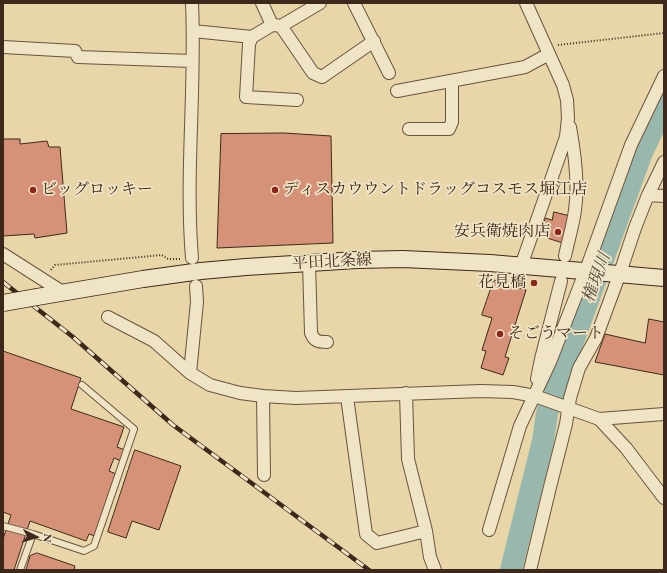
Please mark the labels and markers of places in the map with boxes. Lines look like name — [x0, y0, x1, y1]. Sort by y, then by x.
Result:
place label: ビッグロッキー — [41, 180, 153, 200]
place label: ディスカウウントドラッグコスモス堀江店 — [283, 180, 587, 200]
marker: ビッグロッキー — [28, 185, 38, 195]
marker: ディスカウウントドラッグコスモス堀江店 — [270, 185, 280, 195]
place label: 安兵衛焼肉店 — [454, 222, 550, 242]
marker: 安兵衛焼肉店 — [553, 227, 563, 237]
place label: 花見橋 — [478, 273, 526, 293]
marker: 花見橋 — [529, 278, 539, 288]
place label: そごうマート — [508, 324, 604, 344]
marker: そごうマート — [495, 329, 505, 339]

